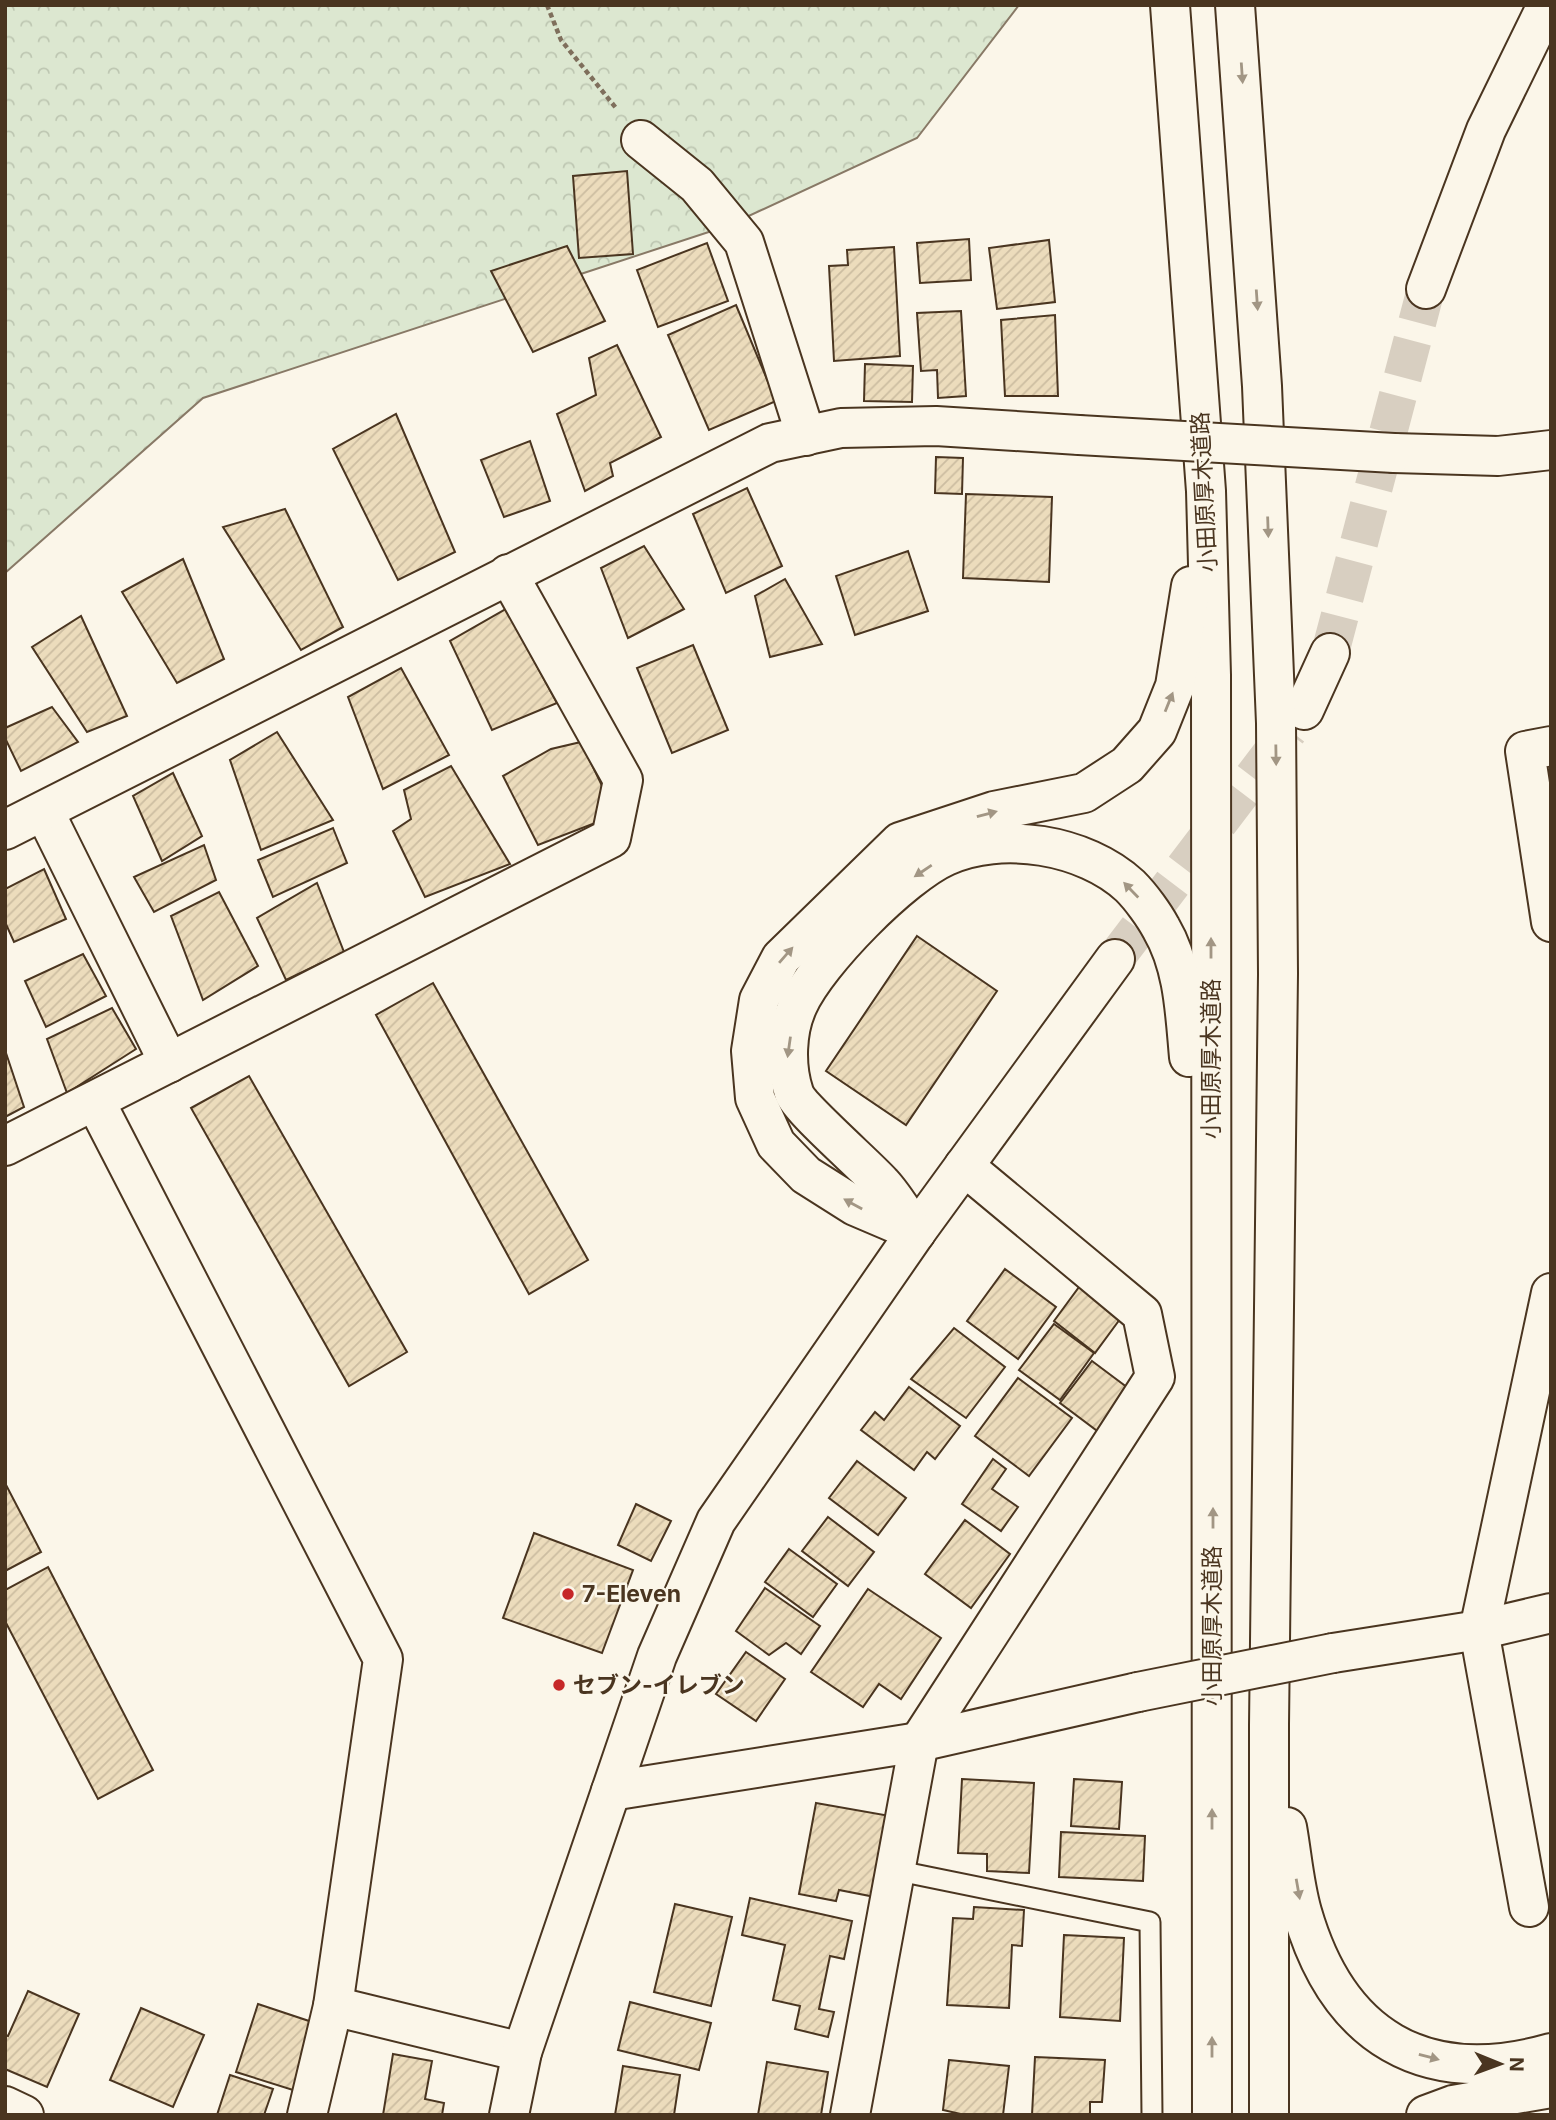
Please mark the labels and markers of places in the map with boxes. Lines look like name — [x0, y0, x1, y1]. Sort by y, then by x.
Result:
place label: 7-Eleven — [582, 1580, 681, 1608]
marker: 7-Eleven — [560, 1586, 576, 1602]
place label: セブン-イレブン — [573, 1671, 745, 1699]
marker: セブン-イレブン — [551, 1677, 567, 1693]

